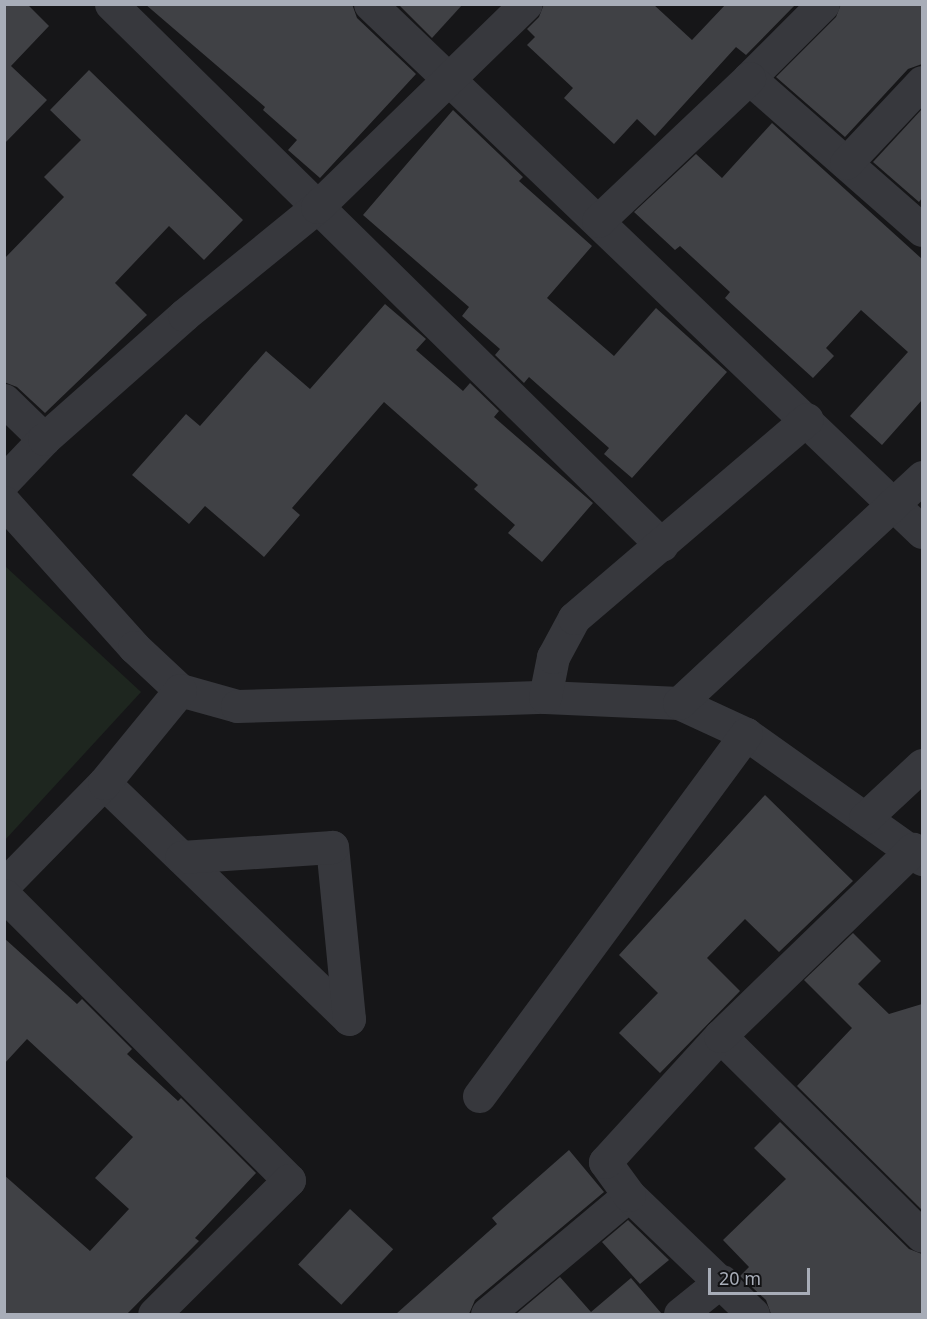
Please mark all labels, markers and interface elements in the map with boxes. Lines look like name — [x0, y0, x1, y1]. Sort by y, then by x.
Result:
scale bar — [711, 1256, 813, 1294]
text: 20 m — [719, 1266, 761, 1290]

